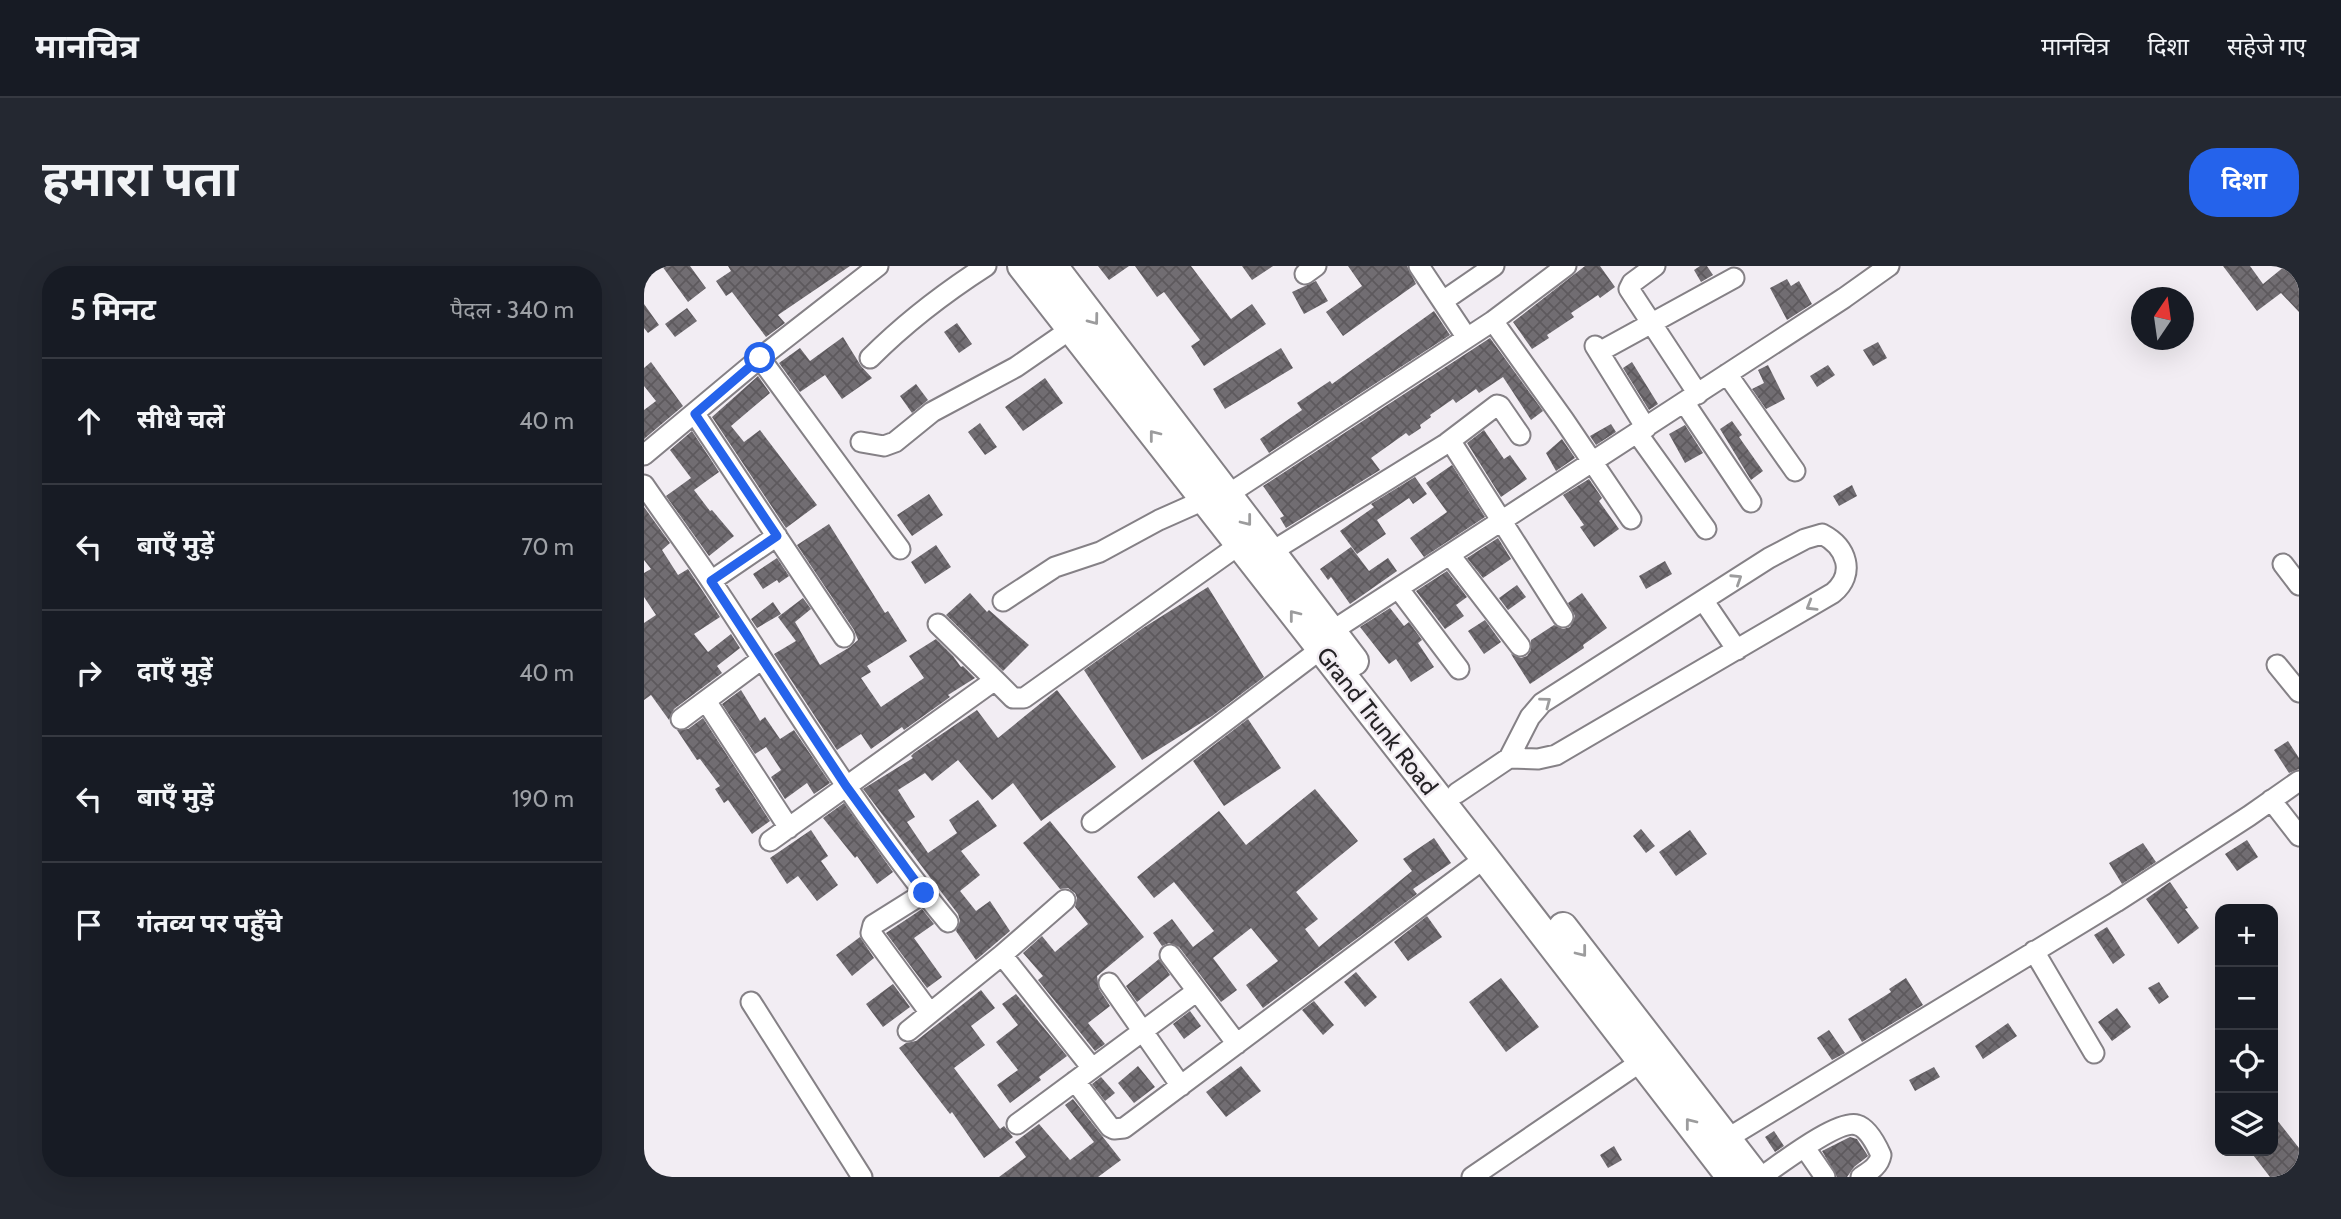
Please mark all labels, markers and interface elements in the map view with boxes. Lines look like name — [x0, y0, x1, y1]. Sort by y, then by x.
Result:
text: मानचित्र — [35, 26, 139, 66]
text: मानचित्र — [2041, 32, 2110, 61]
text: दिशा — [2148, 32, 2189, 61]
text: सहेजे गए — [2227, 32, 2306, 61]
button: दिशा — [2189, 148, 2299, 217]
text: हमारा पता — [42, 149, 238, 208]
north arrow — [2131, 287, 2194, 350]
text: 5 मिनट — [70, 291, 156, 328]
text: पैदल · 340 m — [450, 296, 574, 324]
one-way arrow — [1086, 313, 1098, 325]
route start — [744, 342, 775, 373]
icon: ahead — [70, 402, 108, 440]
text: सीधे चलें — [137, 403, 225, 435]
text: 40 m — [519, 407, 574, 435]
one-way arrow — [1150, 431, 1162, 444]
one-way arrow — [1238, 513, 1251, 525]
icon: left — [70, 528, 108, 566]
text: बाएँ मुड़ें — [137, 529, 214, 561]
text: 70 m — [521, 533, 574, 561]
one-way arrow — [1729, 574, 1742, 587]
one-way arrow — [1806, 598, 1819, 611]
one-way arrow — [1289, 610, 1302, 622]
street label: Grand Trunk Road — [1311, 641, 1444, 800]
icon: right — [70, 654, 108, 692]
text: दाएँ मुड़ें — [137, 655, 213, 687]
text: 40 m — [519, 659, 574, 687]
one-way arrow — [1538, 698, 1550, 710]
icon: left — [70, 780, 108, 818]
text: बाएँ मुड़ें — [137, 781, 214, 813]
text: 190 m — [512, 785, 574, 813]
route end — [908, 877, 939, 908]
map controls — [2215, 904, 2278, 1156]
button: + — [2215, 904, 2278, 967]
icon: arrive — [70, 906, 108, 944]
text: गंतव्य पर पहुँचे — [137, 907, 282, 939]
one-way arrow — [1574, 943, 1586, 956]
button: − — [2215, 967, 2278, 1030]
button: locate — [2215, 1030, 2278, 1093]
button: layers — [2215, 1093, 2278, 1156]
one-way arrow — [1685, 1118, 1698, 1131]

